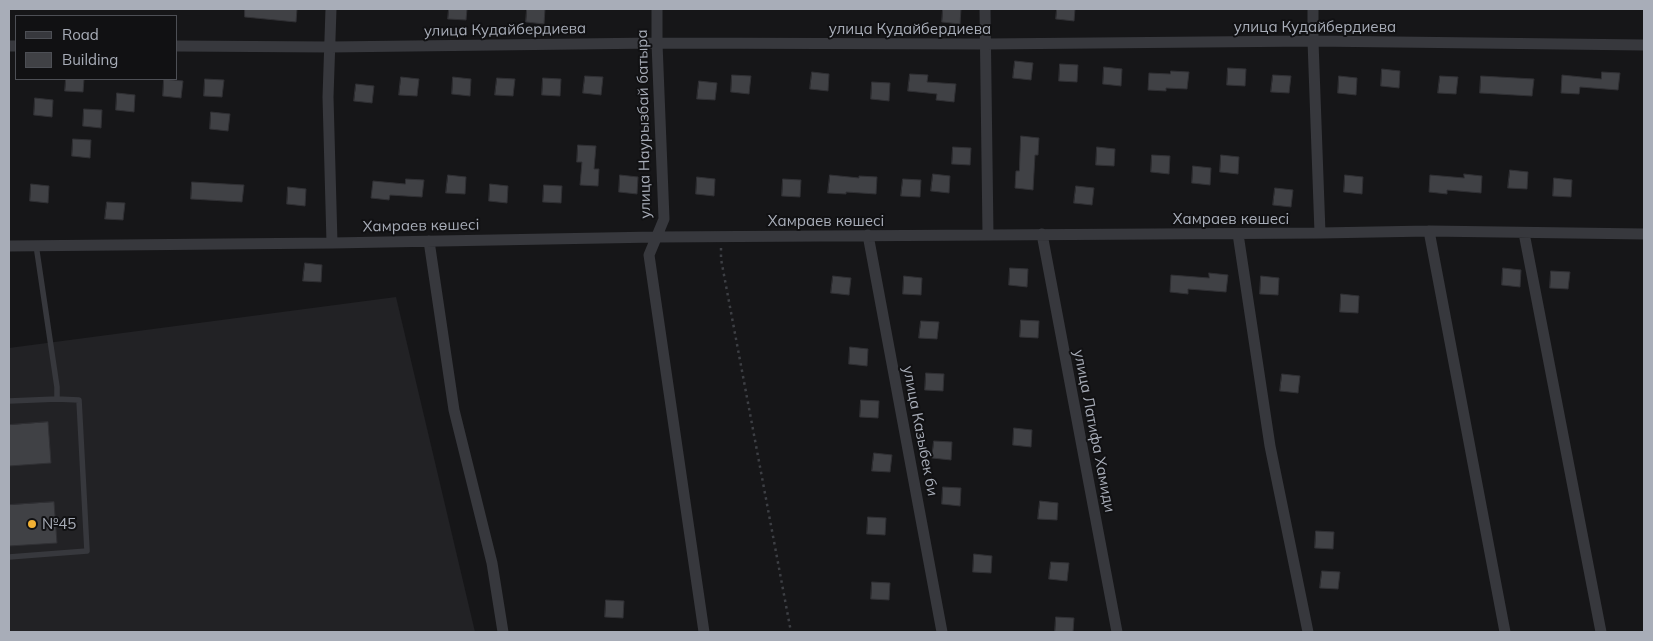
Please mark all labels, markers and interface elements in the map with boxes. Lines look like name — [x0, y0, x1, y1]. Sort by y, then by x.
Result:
legend — [15, 15, 178, 80]
street label: улица Кудайбердиева — [1234, 18, 1396, 36]
street label: улица Кудайбердиева — [424, 20, 586, 40]
street label: улица Кудайбердиева — [829, 20, 991, 38]
text: Road — [62, 25, 99, 44]
street label: улица Наурызбай батыра — [633, 29, 655, 219]
text: Building — [62, 50, 118, 69]
street label: Хамраев көшесі — [1173, 210, 1289, 228]
street label: Хамраев көшесі — [768, 212, 884, 230]
street label: Хамраев көшесі — [363, 216, 479, 236]
street label: улица Латифа Хамиди — [1069, 348, 1119, 514]
street label: улица Казыбек би — [899, 364, 941, 498]
place label: №45 — [42, 515, 76, 533]
marker: №45 — [26, 518, 38, 530]

